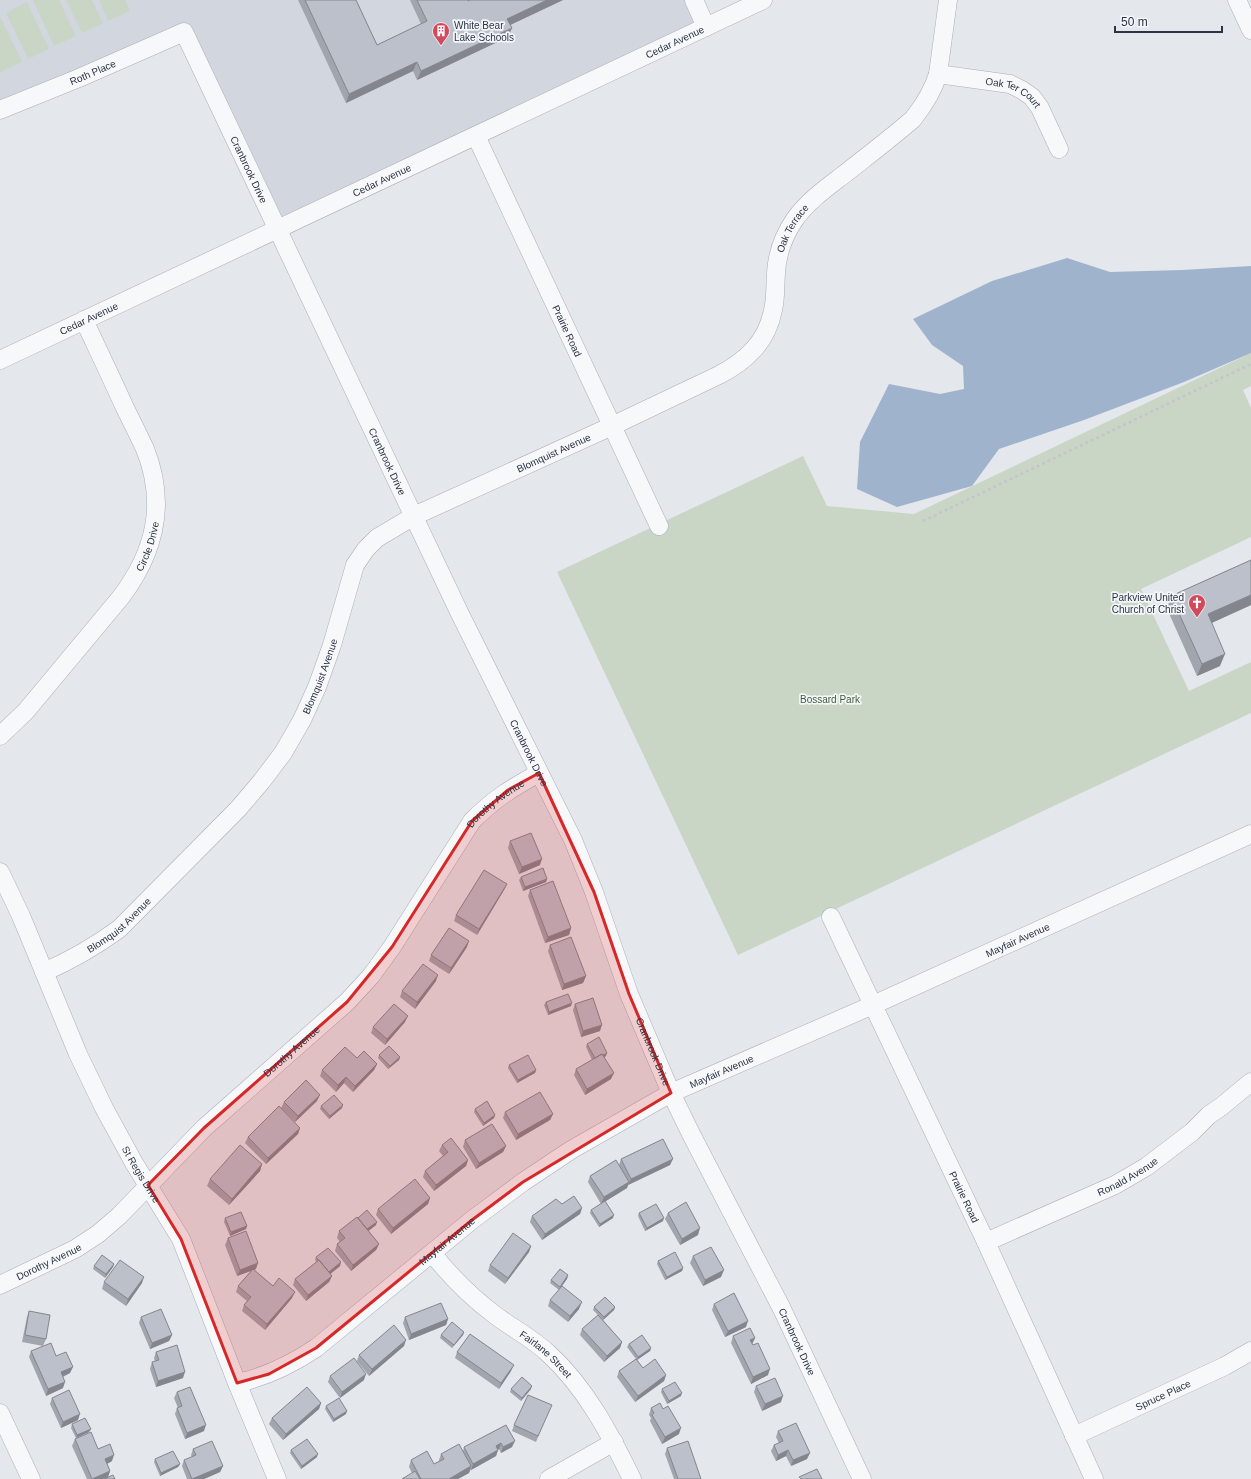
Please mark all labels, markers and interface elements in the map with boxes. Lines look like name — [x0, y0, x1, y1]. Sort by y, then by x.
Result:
scale bar — [1115, 8, 1222, 34]
text: 50 m — [1121, 15, 1148, 29]
place label: White Bear Lake Schools — [454, 20, 514, 43]
building icon: White Bear Lake Schools — [431, 21, 451, 46]
street label: Cedar Avenue — [644, 23, 706, 61]
street label: Roth Place — [68, 57, 118, 87]
street label: Oak Ter Court — [985, 76, 1043, 110]
street label: Cranbrook Drive — [228, 134, 270, 205]
street label: Cedar Avenue — [351, 162, 413, 199]
street label: Oak Terrace — [775, 202, 811, 254]
street label: Cedar Avenue — [58, 300, 120, 337]
street label: Prairie Road — [550, 303, 584, 358]
street label: Cranbrook Drive — [367, 426, 408, 497]
street label: Blomquist Avenue — [515, 431, 593, 475]
street label: Circle Drive — [134, 520, 161, 573]
place label: Parkview United Church of Christ — [1112, 592, 1184, 615]
church icon: Parkview United Church of Christ — [1187, 593, 1207, 618]
street label: Blomquist Avenue — [301, 637, 340, 716]
park label: Bossard Park — [800, 694, 861, 705]
street label: Cranbrook Drive — [508, 718, 550, 788]
street label: Dorothy Avenue — [464, 777, 527, 829]
street label: Blomquist Avenue — [85, 895, 153, 955]
street label: Mayfair Avenue — [984, 921, 1052, 959]
street label: Cranbrook Drive — [634, 1016, 672, 1088]
street label: Dorothy Avenue — [261, 1024, 322, 1079]
street label: Mayfair Avenue — [688, 1053, 756, 1090]
street label: St Regis Drive — [120, 1144, 162, 1205]
street label: Ronald Avenue — [1096, 1155, 1160, 1198]
street label: Prairie Road — [947, 1170, 981, 1225]
street label: Mayfair Avenue — [417, 1215, 477, 1267]
street label: Dorothy Avenue — [15, 1241, 84, 1282]
street label: Cranbrook Drive — [776, 1306, 818, 1378]
street label: Fairlane Street — [518, 1329, 574, 1380]
street label: Spruce Place — [1134, 1378, 1193, 1413]

